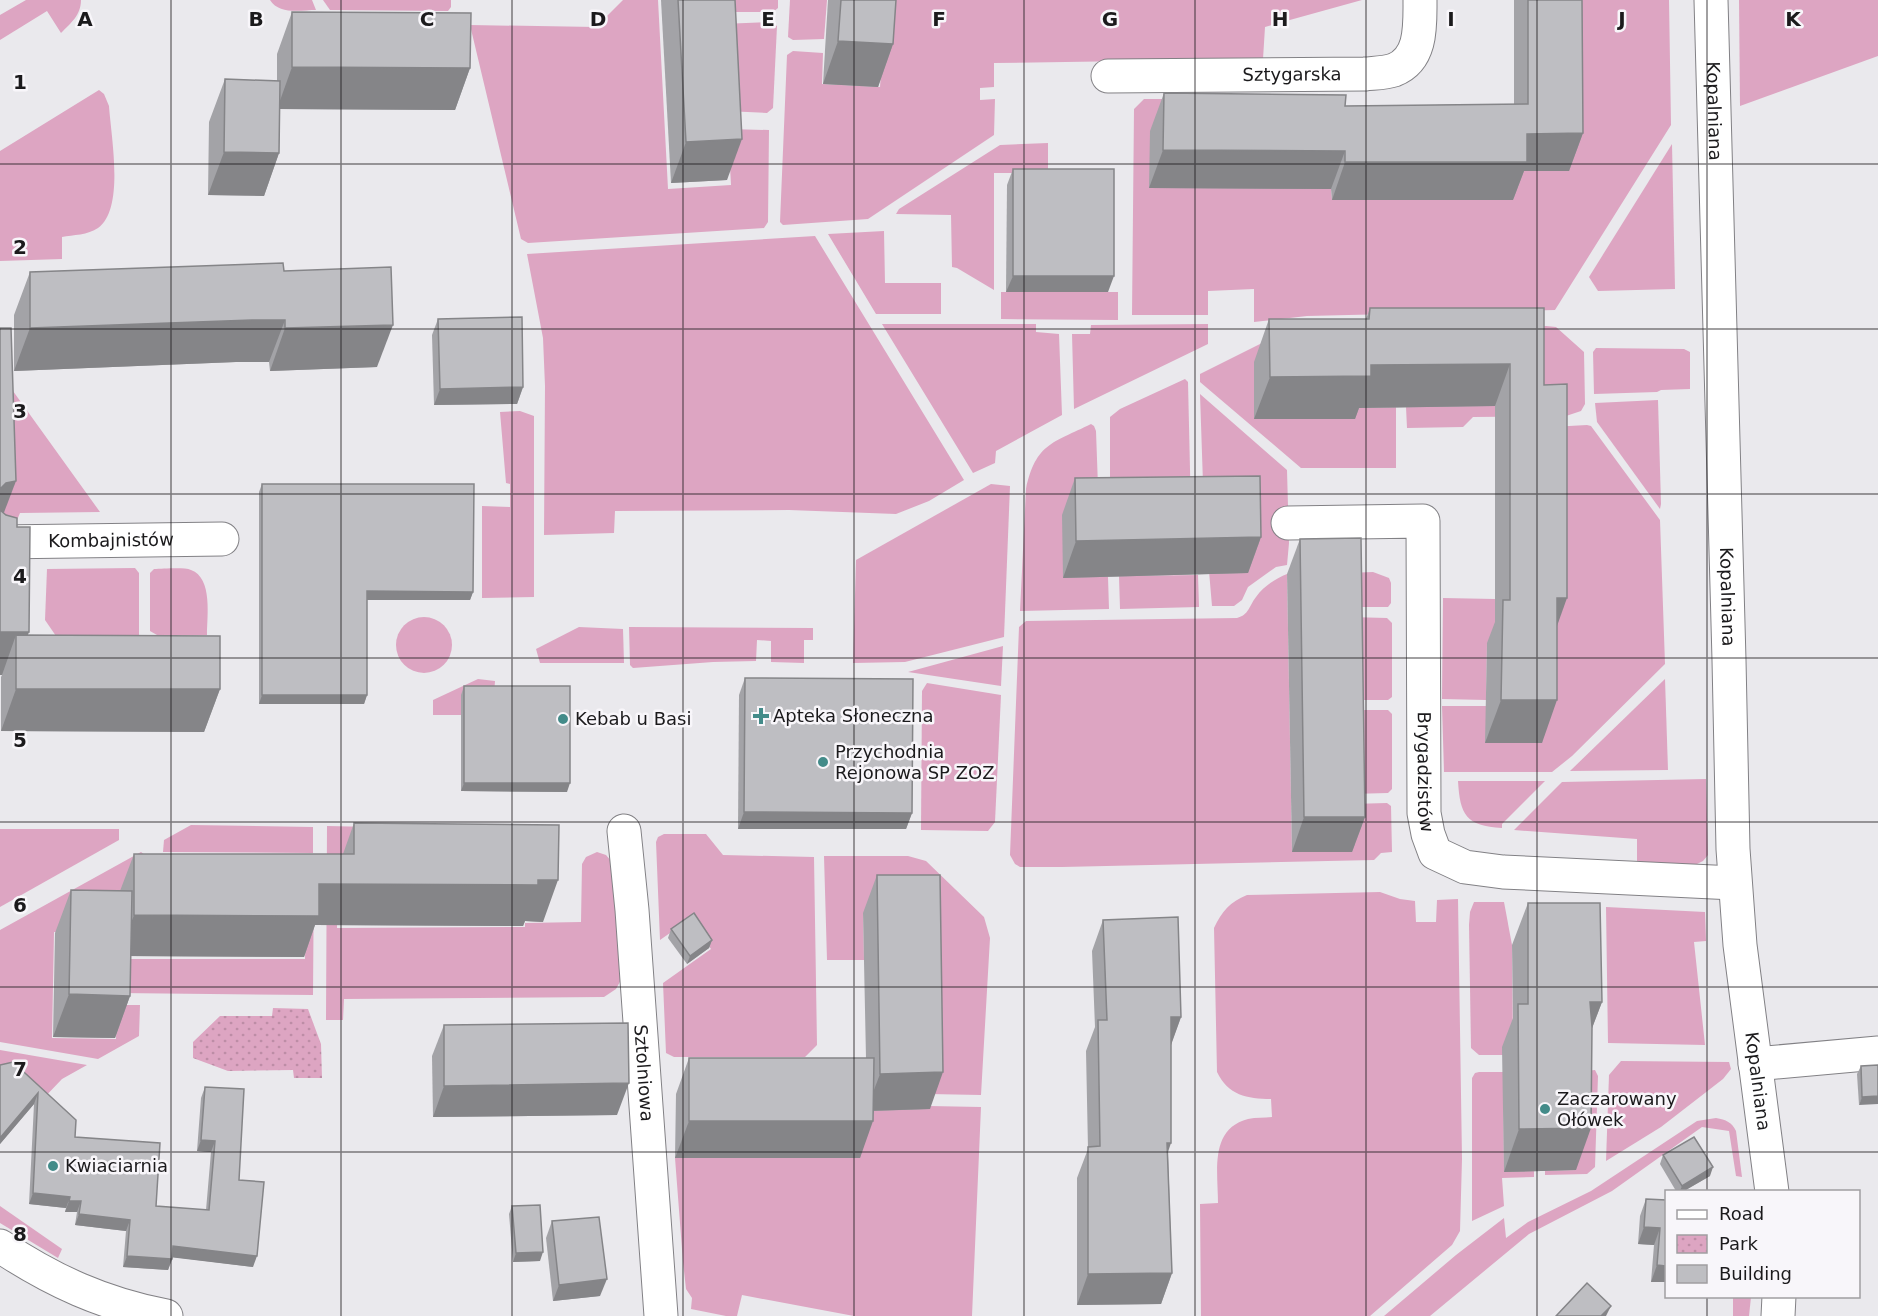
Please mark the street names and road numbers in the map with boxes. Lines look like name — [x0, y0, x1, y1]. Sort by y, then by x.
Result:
street label: Kopalniana — [1703, 61, 1726, 161]
street label: Sztygarska — [1242, 63, 1342, 85]
street label: Kombajnistów — [48, 529, 174, 551]
street label: Kopalniana — [1716, 547, 1740, 647]
street label: Brygadzistów — [1414, 711, 1438, 834]
street label: Sztolniowa — [630, 1024, 658, 1122]
street label: Kopalniana — [1741, 1031, 1775, 1132]

